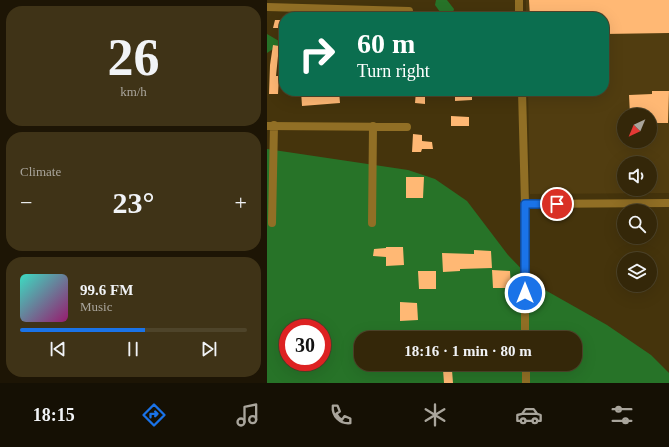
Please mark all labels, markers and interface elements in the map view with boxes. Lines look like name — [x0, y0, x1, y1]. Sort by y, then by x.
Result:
icon: right — [291, 28, 343, 80]
text: 60 m — [357, 28, 415, 59]
text: 26 — [108, 29, 160, 86]
text: Turn right — [357, 61, 430, 81]
text: km/h — [120, 84, 147, 99]
north arrow — [617, 108, 657, 148]
map controls — [617, 108, 657, 292]
button: sound — [617, 156, 657, 196]
text: Climate — [20, 164, 61, 179]
text: 23° — [113, 186, 155, 219]
pin — [540, 187, 574, 221]
text: − — [20, 190, 32, 215]
text: + — [235, 190, 247, 215]
icon: arrive — [546, 193, 568, 215]
button: search — [617, 204, 657, 244]
button: layers — [617, 252, 657, 292]
position arrow — [504, 272, 546, 314]
text: 99.6 FM — [80, 282, 133, 298]
text: Music — [80, 299, 113, 314]
speed limit sign: 30 — [279, 319, 331, 371]
icon: previous — [47, 338, 69, 360]
icon: pause — [122, 338, 144, 360]
icon: next — [198, 338, 220, 360]
text: 18:16 · 1 min · 80 m — [404, 343, 532, 359]
icon: directions — [140, 401, 168, 429]
icon: music — [234, 401, 262, 429]
icon: phone — [327, 401, 355, 429]
icon: climate — [421, 401, 449, 429]
icon: car — [515, 401, 543, 429]
icon: filters — [608, 401, 636, 429]
text: 18:15 — [33, 405, 75, 425]

